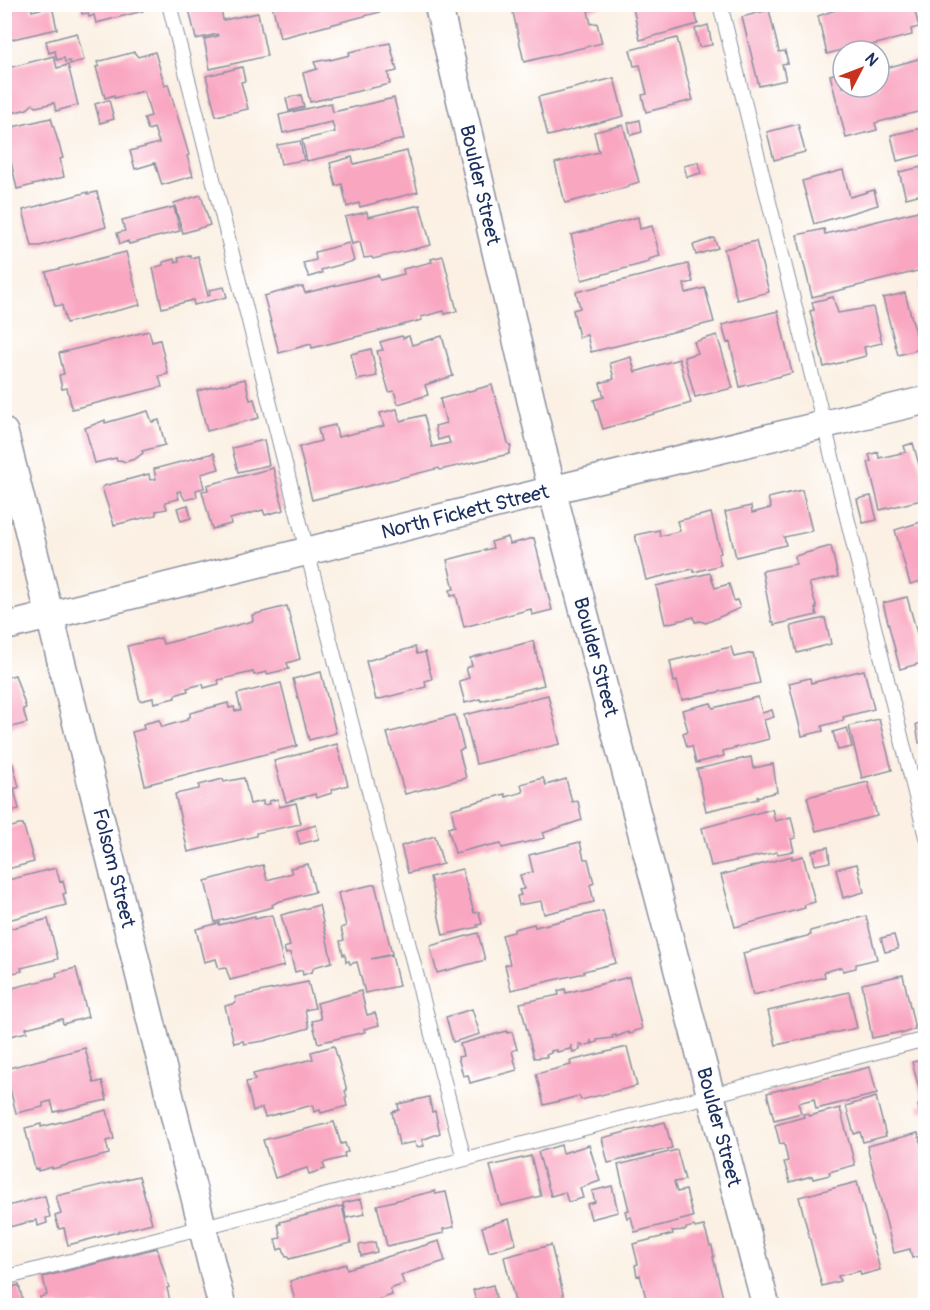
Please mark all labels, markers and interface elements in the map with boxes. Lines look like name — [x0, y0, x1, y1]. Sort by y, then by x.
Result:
north arrow — [831, 39, 891, 99]
text: N — [860, 49, 883, 70]
street label: Boulder Street — [454, 123, 506, 248]
street label: North Fickett Street — [379, 479, 552, 545]
street label: Boulder Street — [568, 595, 624, 720]
street label: Folsom Street — [87, 806, 141, 931]
street label: Boulder Street — [691, 1065, 747, 1190]

